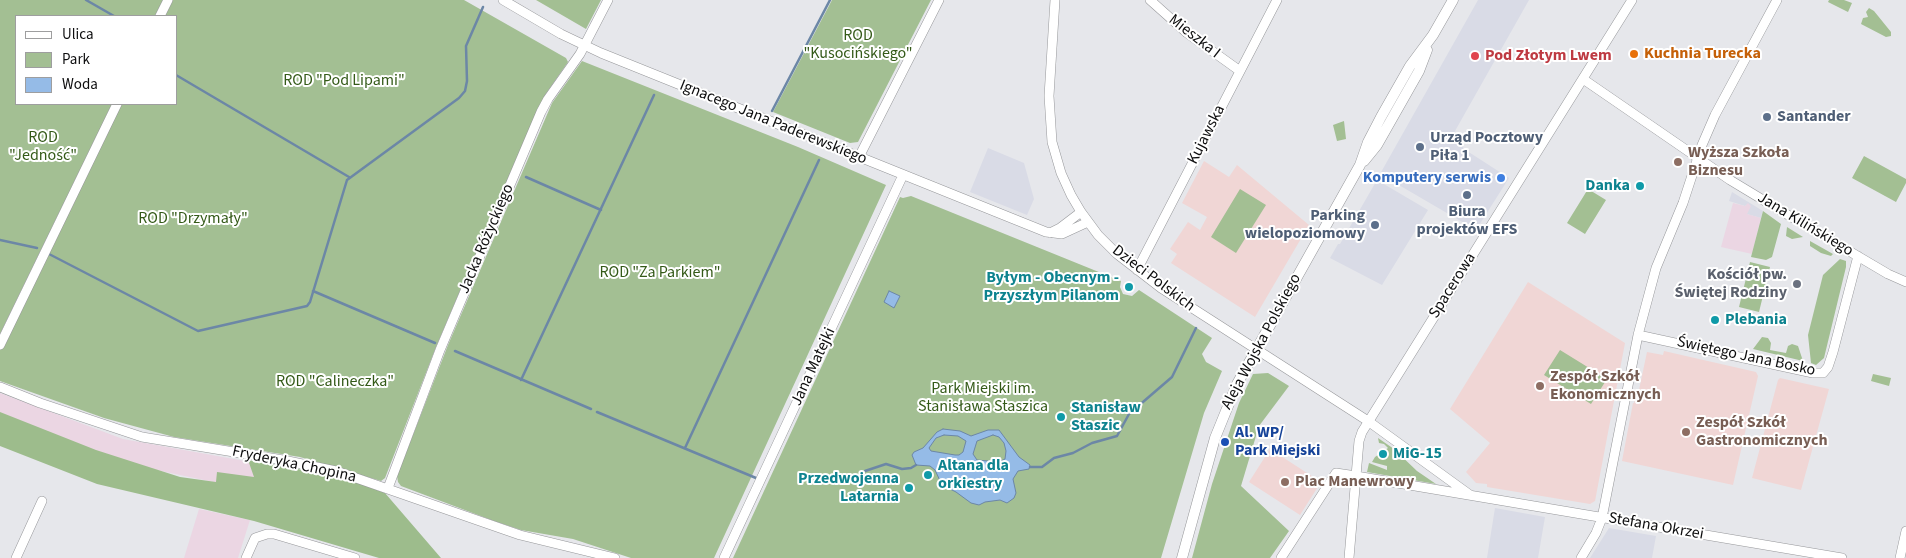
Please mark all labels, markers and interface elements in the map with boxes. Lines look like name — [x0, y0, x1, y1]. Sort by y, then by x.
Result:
street label: Mieszka I — [1164, 11, 1224, 63]
legend — [15, 15, 178, 105]
text: Ulica — [62, 24, 93, 45]
park label: ROD "Kusocińskiego" — [803, 26, 913, 64]
place label: Kuchnia Turecka — [1644, 44, 1761, 64]
place label: Pod Złotym Lwem — [1485, 46, 1612, 66]
marker: Kuchnia Turecka — [1628, 48, 1640, 60]
text: Park — [62, 49, 90, 70]
marker: Pod Złotym Lwem — [1469, 50, 1481, 62]
park label: ROD "Pod Lipami" — [283, 71, 405, 91]
text: Woda — [62, 74, 98, 95]
street label: Ignacego Jana Paderewskiego — [677, 77, 869, 169]
street label: Kujawska — [1184, 102, 1230, 168]
place label: Santander — [1777, 107, 1851, 127]
marker: Santander — [1761, 111, 1773, 123]
park label: ROD "Jedność" — [9, 128, 77, 166]
place label: Urząd Pocztowy Piła 1 — [1430, 128, 1543, 166]
marker: Urząd Pocztowy Piła 1 — [1414, 141, 1426, 153]
place label: Wyższa Szkoła Biznesu — [1688, 143, 1790, 181]
marker: Wyższa Szkoła Biznesu — [1672, 156, 1684, 168]
place label: Komputery serwis — [1363, 168, 1491, 188]
marker: Komputery serwis — [1495, 172, 1507, 184]
place label: Danka — [1585, 176, 1630, 196]
marker: Danka — [1634, 180, 1646, 192]
street label: Jacka Różyckiego — [455, 181, 519, 297]
marker: Biura projektów EFS — [1461, 189, 1473, 201]
street label: Jana Kilińskiego — [1754, 189, 1856, 261]
place label: Biura projektów EFS — [1416, 202, 1518, 240]
place label: Parking wielopoziomowy — [1245, 206, 1365, 244]
park label: ROD "Drzymały" — [138, 209, 248, 229]
marker: Parking wielopoziomowy — [1369, 219, 1381, 231]
street label: Dzieci Polskich — [1108, 242, 1198, 316]
street label: Spacerowa — [1425, 250, 1481, 322]
park label: ROD "Za Parkiem" — [599, 263, 721, 283]
place label: Kościół pw. Świętej Rodziny — [1674, 265, 1787, 303]
place label: Byłym - Obecnym - Przyszłym Pilanom — [984, 268, 1119, 306]
street label: Aleja Wojska Polskiego — [1218, 271, 1306, 413]
marker: Kościół pw. Świętej Rodziny — [1791, 278, 1803, 290]
marker: Byłym - Obecnym - Przyszłym Pilanom — [1123, 281, 1135, 293]
place label: Plebania — [1725, 310, 1787, 330]
marker: Plebania — [1709, 314, 1721, 326]
street label: Jana Matejki — [788, 325, 840, 409]
street label: Świętego Jana Bosko — [1675, 333, 1817, 381]
place label: Zespół Szkół Ekonomicznych — [1550, 367, 1661, 405]
park label: ROD "Calineczka" — [276, 372, 394, 392]
park label: Park Miejski im. Stanisława Staszica — [918, 379, 1048, 417]
marker: Zespół Szkół Ekonomicznych — [1534, 380, 1546, 392]
place label: Stanisław Staszic — [1071, 398, 1141, 436]
marker: Stanisław Staszic — [1055, 411, 1067, 423]
place label: Zespół Szkół Gastronomicznych — [1696, 413, 1828, 451]
place label: Al. WP/ Park Miejski — [1235, 423, 1320, 461]
marker: Zespół Szkół Gastronomicznych — [1680, 426, 1692, 438]
marker: Al. WP/ Park Miejski — [1219, 436, 1231, 448]
street label: Fryderyka Chopina — [230, 442, 358, 488]
place label: MiG-15 — [1393, 444, 1442, 464]
marker: MiG-15 — [1377, 448, 1389, 460]
place label: Altana dla orkiestry — [938, 456, 1009, 494]
place label: Przedwojenna Latarnia — [798, 469, 899, 507]
marker: Altana dla orkiestry — [922, 469, 934, 481]
place label: Plac Manewrowy — [1295, 472, 1414, 492]
marker: Plac Manewrowy — [1279, 476, 1291, 488]
marker: Przedwojenna Latarnia — [903, 482, 915, 494]
street label: Stefana Okrzei — [1607, 509, 1705, 545]

